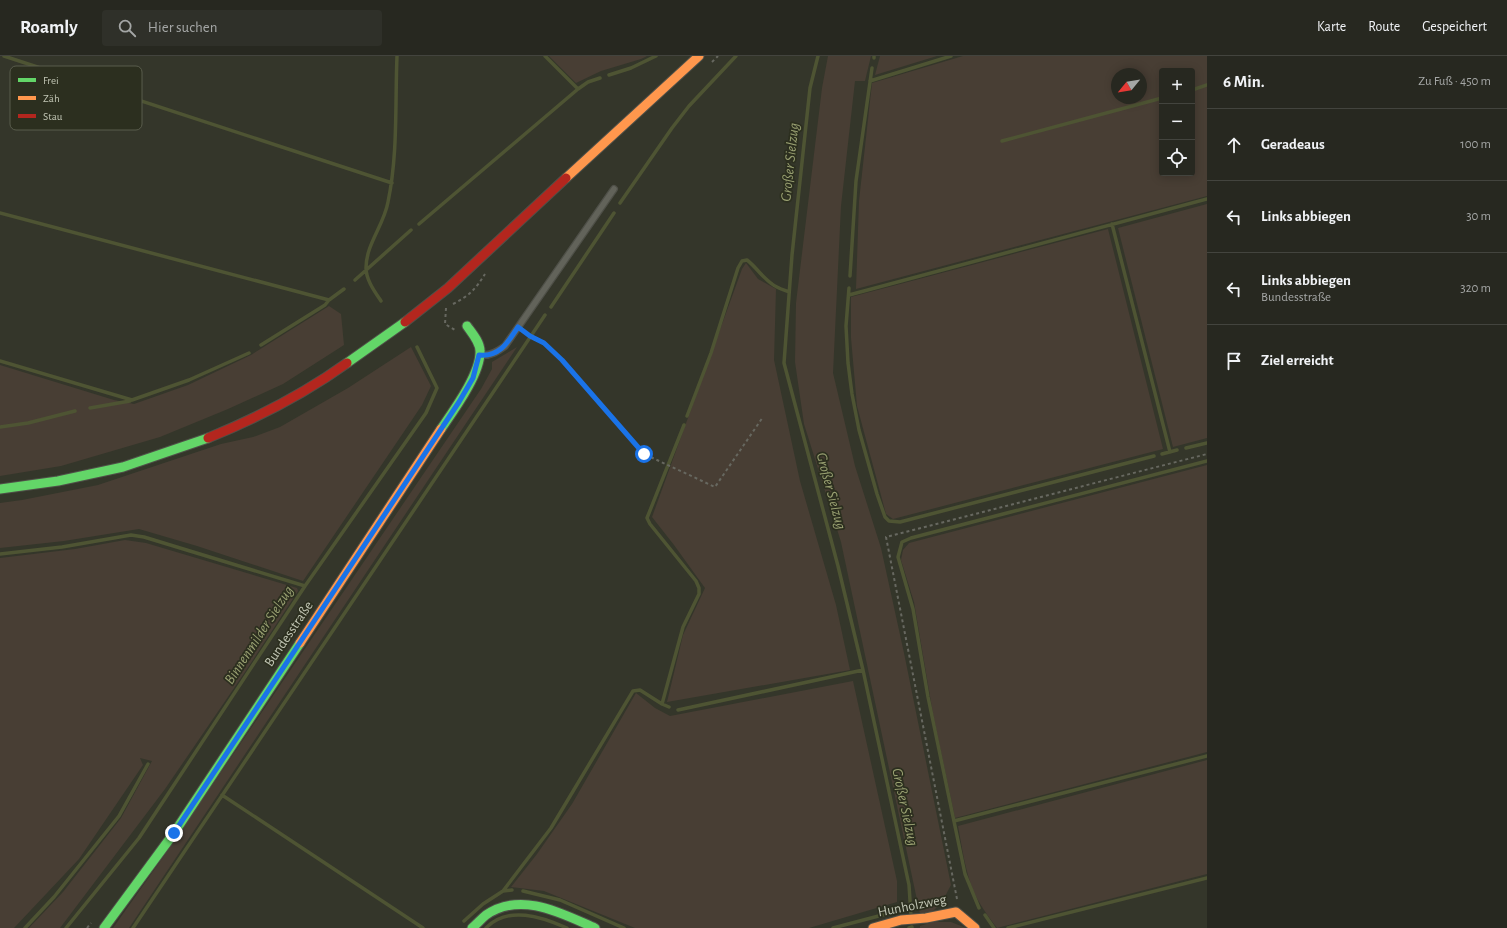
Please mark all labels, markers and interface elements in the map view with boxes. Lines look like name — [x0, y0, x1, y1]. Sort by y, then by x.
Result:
search box — [102, 10, 382, 46]
icon: search — [116, 17, 138, 39]
text: Roamly — [20, 18, 78, 37]
text: Hier suchen — [148, 20, 217, 35]
text: Karte — [1317, 20, 1346, 34]
text: Route — [1368, 20, 1400, 34]
text: Gespeichert — [1422, 20, 1487, 34]
legend — [10, 66, 142, 130]
north arrow — [1111, 68, 1147, 104]
map controls — [1159, 68, 1195, 176]
button: + — [1159, 68, 1195, 104]
text: 6 Min. — [1223, 73, 1265, 90]
text: Frei — [43, 75, 59, 86]
text: Zu Fuß · 450 m — [1418, 75, 1491, 88]
text: Zäh — [43, 93, 60, 104]
button: − — [1159, 104, 1195, 140]
text: Stau — [43, 111, 63, 122]
water label: Großer Sielzug — [778, 122, 802, 202]
icon: ahead — [1223, 134, 1245, 156]
text: Geradeaus — [1261, 137, 1325, 152]
text: 100 m — [1460, 138, 1491, 151]
button: locate — [1159, 140, 1195, 176]
icon: left — [1223, 206, 1245, 228]
text: Links abbiegen — [1261, 209, 1351, 224]
text: 30 m — [1466, 210, 1491, 223]
text: Links abbiegen — [1261, 273, 1351, 288]
icon: left — [1223, 278, 1245, 300]
text: 320 m — [1460, 282, 1491, 295]
text: Bundesstraße — [1261, 291, 1331, 304]
icon: arrive — [1223, 350, 1245, 372]
text: Ziel erreicht — [1261, 353, 1334, 368]
route start — [635, 445, 653, 463]
water label: Großer Sielzug — [813, 451, 849, 531]
water label: Binnenmilder Sielzug — [222, 583, 296, 687]
street label: Bundesstraße — [262, 599, 316, 669]
water label: Großer Sielzug — [889, 767, 921, 847]
route end — [165, 824, 183, 842]
street label: Hunholzweg — [877, 892, 948, 919]

